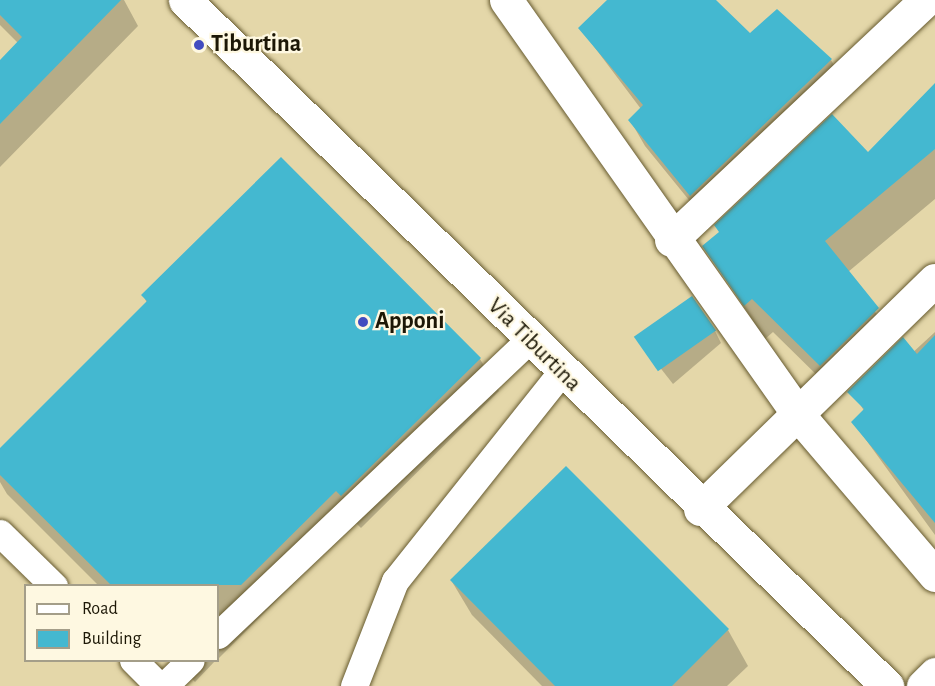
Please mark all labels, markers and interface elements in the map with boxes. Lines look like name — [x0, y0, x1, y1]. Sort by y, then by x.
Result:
place label: Tiburtina — [211, 31, 301, 59]
marker: Tiburtina — [192, 38, 206, 52]
street label: Via Tiburtina — [481, 292, 587, 398]
place label: Apponi — [375, 308, 444, 336]
marker: Apponi — [356, 315, 370, 329]
legend — [24, 584, 219, 662]
text: Road — [82, 600, 118, 618]
text: Building — [82, 630, 141, 648]

